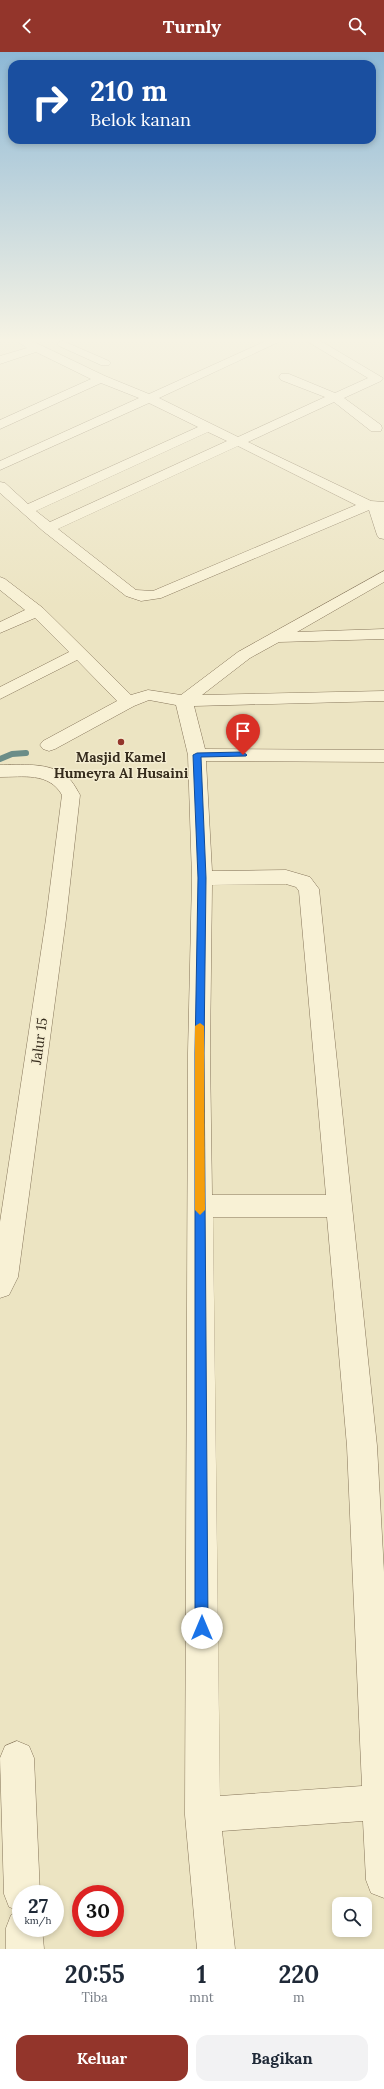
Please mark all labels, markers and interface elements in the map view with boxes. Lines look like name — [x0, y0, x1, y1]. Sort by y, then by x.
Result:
icon: back — [16, 15, 38, 37]
text: Turnly — [163, 15, 221, 38]
icon: search — [346, 15, 368, 37]
text: 210 m — [90, 73, 167, 109]
icon: right — [24, 76, 76, 128]
text: Belok kanan — [90, 108, 191, 131]
pin — [226, 714, 260, 755]
icon: arrive — [232, 720, 254, 742]
marker: Masjid Kamel Humeyra Al Husaini — [116, 737, 126, 747]
place label: Masjid Kamel Humeyra Al Husaini — [54, 748, 189, 782]
street label: Jalur 15 — [27, 1017, 51, 1066]
position arrow — [181, 1607, 223, 1649]
speed limit sign: 30 — [72, 1885, 124, 1937]
text: 27 — [28, 1893, 48, 1918]
map controls — [332, 1897, 372, 1937]
button: search — [332, 1897, 372, 1937]
text: km/h — [24, 1914, 52, 1927]
text: 20:55 — [65, 1959, 125, 1990]
text: 1 — [197, 1959, 206, 1990]
text: 220 — [278, 1959, 319, 1990]
text: Tiba — [82, 1989, 108, 2006]
text: mnt — [189, 1989, 214, 2006]
text: m — [293, 1989, 305, 2006]
button: Keluar — [16, 2035, 188, 2081]
button: Bagikan — [196, 2035, 368, 2081]

